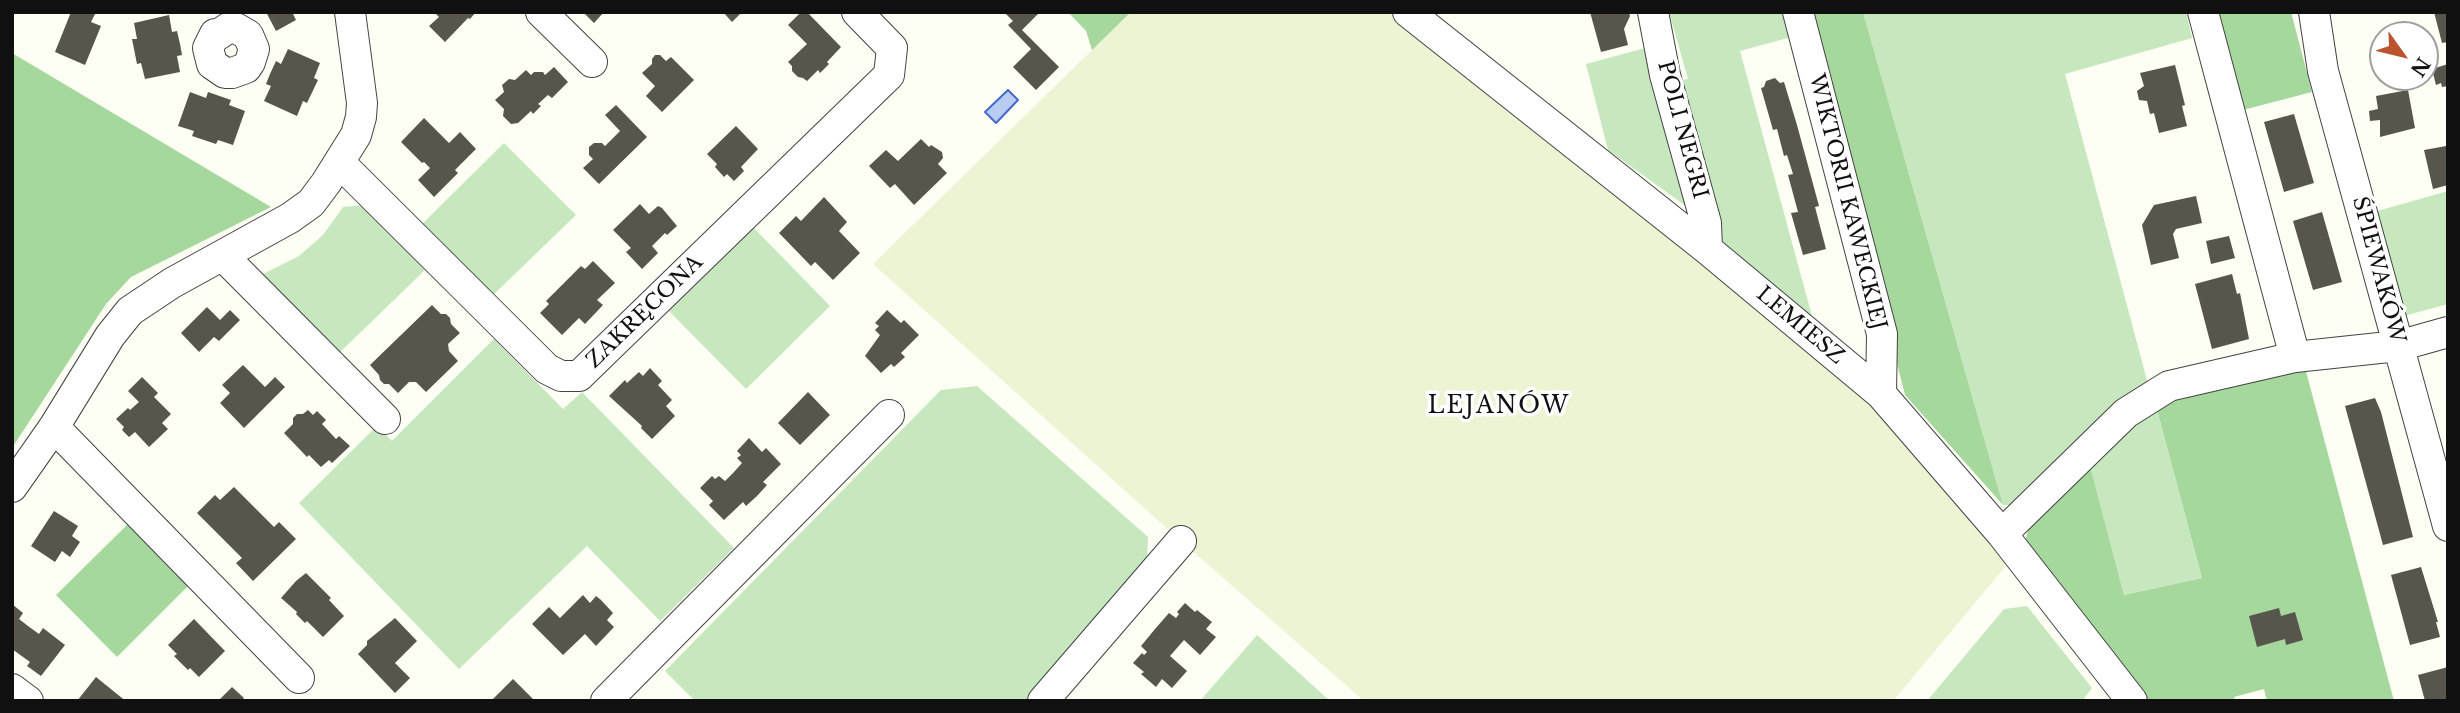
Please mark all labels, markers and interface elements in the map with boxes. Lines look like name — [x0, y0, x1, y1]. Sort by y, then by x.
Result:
north arrow — [2369, 21, 2439, 91]
text: N — [2406, 53, 2435, 81]
street label: POLI NEGRI — [1651, 58, 1713, 202]
street label: WIKTORII KAWECKIEJ — [1803, 72, 1891, 332]
street label: ŚPIEWAKÓW — [2346, 194, 2410, 346]
street label: ZAKRĘCONA — [582, 250, 708, 374]
street label: LEMIESZ — [1751, 282, 1849, 370]
district label: LEJANÓW — [1429, 393, 1569, 421]

